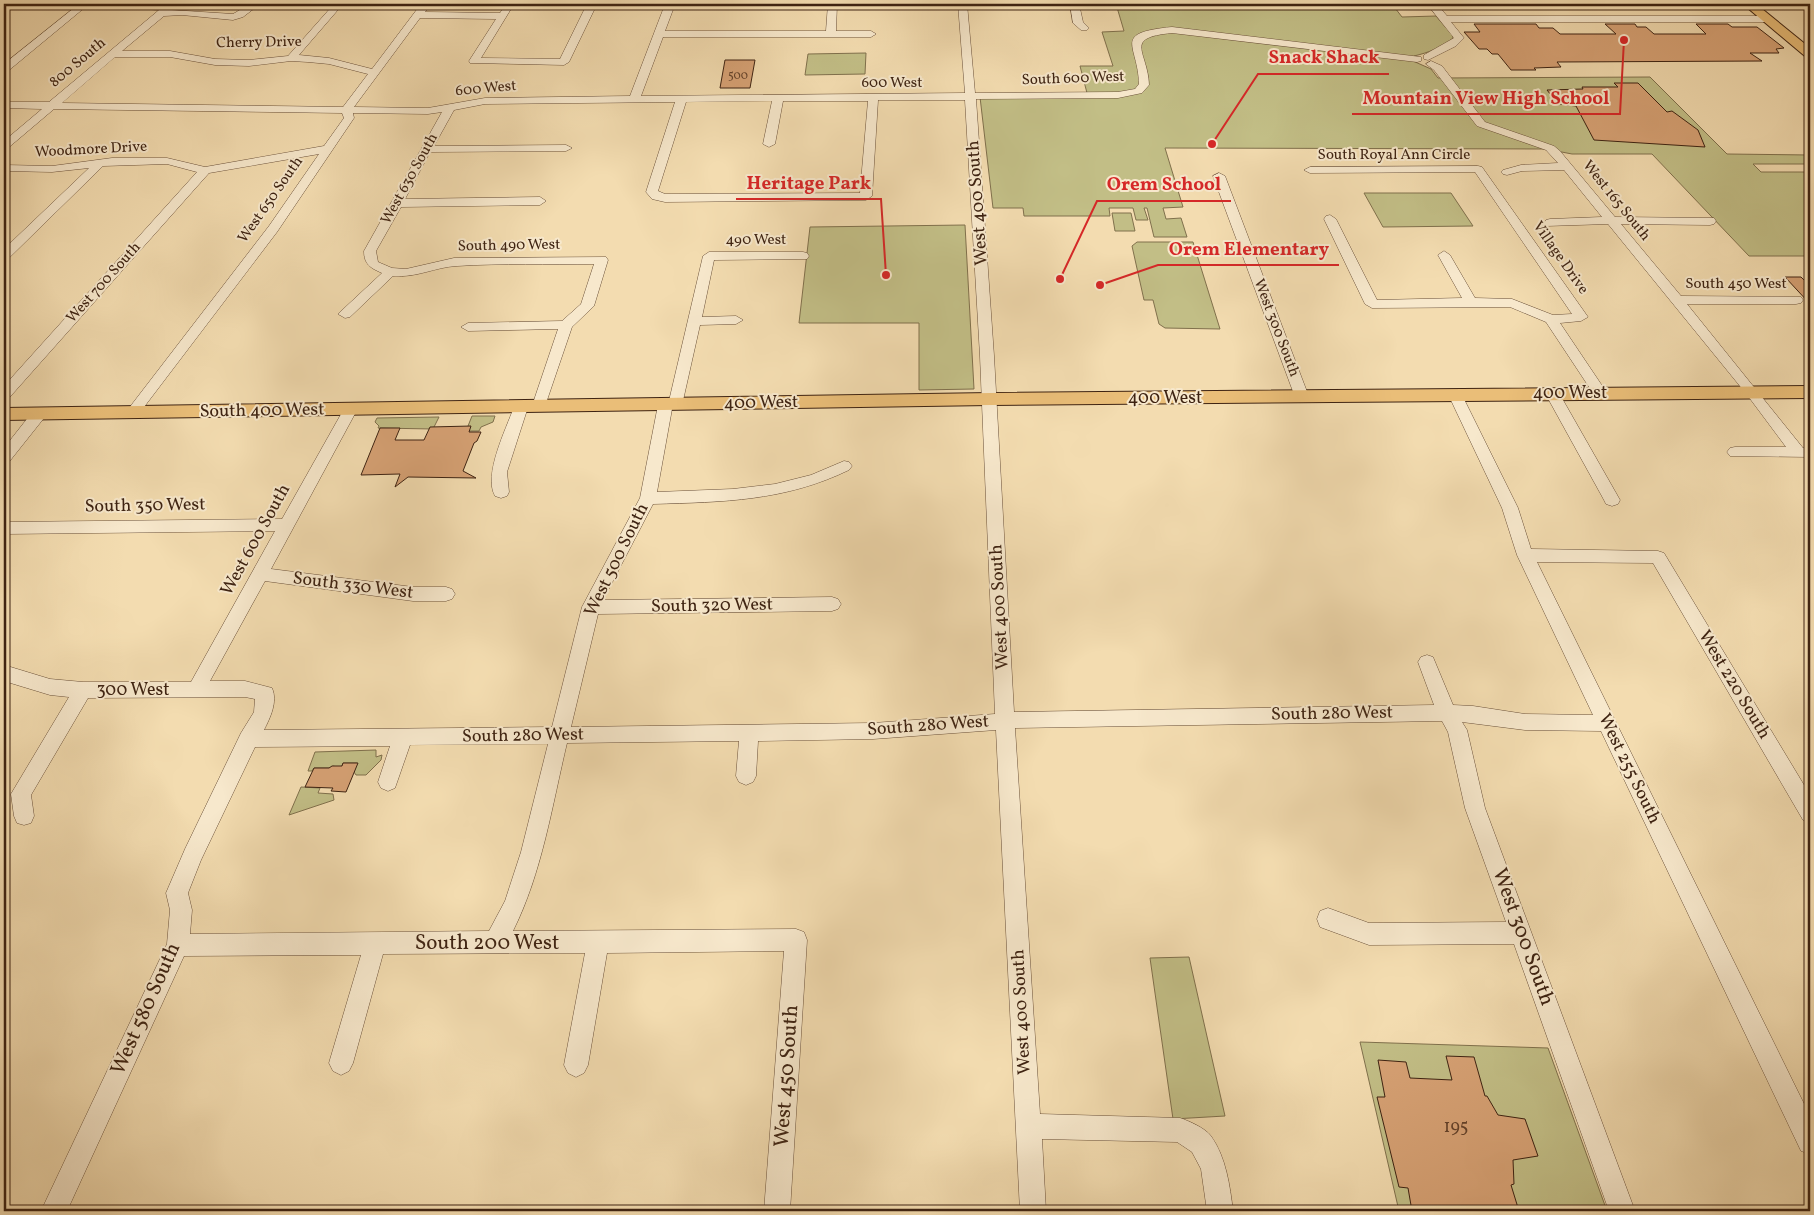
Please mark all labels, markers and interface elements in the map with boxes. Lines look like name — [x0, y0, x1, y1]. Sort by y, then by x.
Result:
street label: Cherry Drive — [216, 32, 302, 54]
street label: 800 South — [45, 33, 111, 93]
callout: Snack Shack — [1258, 40, 1389, 74]
text: Snack Shack — [1269, 45, 1380, 71]
street label: South 600 West — [1021, 67, 1125, 91]
house number: 500 — [728, 68, 748, 84]
street label: 600 West — [861, 73, 923, 94]
street label: 600 West — [455, 76, 517, 102]
callout: Mountain View High School — [1352, 80, 1620, 114]
text: Mountain View High School — [1362, 86, 1610, 112]
street label: West 630 South — [376, 130, 444, 228]
street label: Woodmore Drive — [34, 137, 148, 163]
street label: West 400 South — [961, 139, 995, 266]
street label: South Royal Ann Circle — [1318, 145, 1470, 166]
street label: West 650 South — [233, 153, 309, 247]
street label: West 165 South — [1577, 156, 1655, 246]
callout: Heritage Park — [736, 165, 881, 199]
callout: Orem School — [1097, 167, 1231, 201]
text: Heritage Park — [747, 171, 872, 197]
text: Orem School — [1107, 172, 1221, 198]
street label: Village Drive — [1527, 217, 1593, 299]
street label: 490 West — [726, 230, 786, 251]
callout: Orem Elementary — [1158, 231, 1339, 265]
street label: South 490 West — [457, 235, 561, 257]
text: Orem Elementary — [1169, 237, 1330, 263]
street label: West 700 South — [62, 238, 146, 328]
street label: South 450 West — [1685, 274, 1787, 295]
street label: West 300 South — [1248, 276, 1304, 380]
street label: 400 West — [1533, 381, 1607, 406]
street label: 400 West — [1128, 386, 1202, 411]
street label: 400 West — [723, 390, 799, 416]
street label: South 400 West — [199, 397, 325, 425]
street label: West 600 South — [215, 479, 297, 600]
street label: South 350 West — [84, 492, 206, 520]
street label: West 500 South — [579, 499, 655, 621]
street label: West 400 South — [984, 543, 1016, 670]
street label: South 330 West — [291, 566, 415, 606]
street label: South 320 West — [651, 592, 773, 620]
street label: West 220 South — [1692, 626, 1777, 744]
street label: 300 West — [96, 678, 170, 703]
street label: South 280 West — [1271, 700, 1393, 728]
street label: South 280 West — [866, 709, 990, 743]
street label: West 255 South — [1591, 710, 1667, 829]
street label: South 280 West — [462, 722, 584, 750]
street label: West 300 South — [1485, 864, 1561, 1010]
street label: South 200 West — [415, 929, 559, 958]
street label: West 580 South — [104, 938, 188, 1080]
street label: West 400 South — [1006, 948, 1038, 1075]
street label: West 450 South — [768, 1004, 806, 1148]
house number: 195 — [1444, 1115, 1468, 1140]

